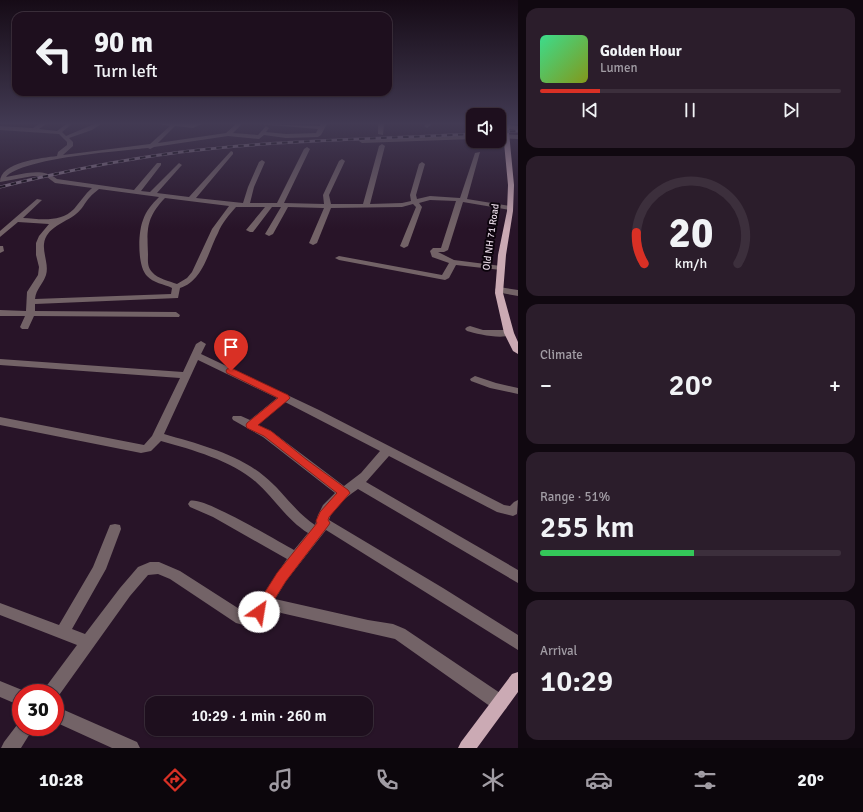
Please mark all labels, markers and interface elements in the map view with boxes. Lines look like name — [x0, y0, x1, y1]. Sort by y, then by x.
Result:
text: 90 m — [94, 26, 153, 60]
icon: left — [28, 28, 80, 80]
text: Golden Hour — [600, 42, 682, 60]
text: Turn left — [94, 60, 157, 82]
text: Lumen — [600, 60, 638, 76]
icon: previous — [579, 99, 601, 121]
icon: pause — [679, 99, 701, 121]
icon: next — [780, 99, 802, 121]
map controls — [466, 108, 506, 148]
button: sound — [466, 108, 506, 148]
street label: Old NH 71 Road — [480, 203, 502, 271]
text: 20 — [668, 208, 713, 259]
text: km/h — [674, 255, 707, 272]
pin — [214, 330, 248, 371]
icon: arrive — [220, 336, 242, 358]
text: Climate — [540, 347, 583, 363]
text: 20° — [669, 367, 712, 404]
text: − — [540, 372, 552, 399]
text: + — [829, 372, 841, 399]
text: Range · 51% — [540, 489, 610, 505]
text: 255 km — [540, 509, 635, 546]
position arrow — [238, 591, 280, 633]
text: Arrival — [540, 643, 577, 659]
text: 10:29 — [540, 663, 613, 700]
speed limit sign: 30 — [12, 684, 64, 736]
text: 10:29 · 1 min · 260 m — [192, 707, 326, 725]
icon: directions — [161, 766, 189, 794]
icon: music — [267, 766, 295, 794]
icon: phone — [373, 766, 401, 794]
icon: climate — [479, 766, 507, 794]
icon: car — [585, 766, 613, 794]
icon: filters — [691, 766, 719, 794]
text: 10:28 — [39, 769, 83, 791]
text: 20° — [797, 769, 824, 791]

